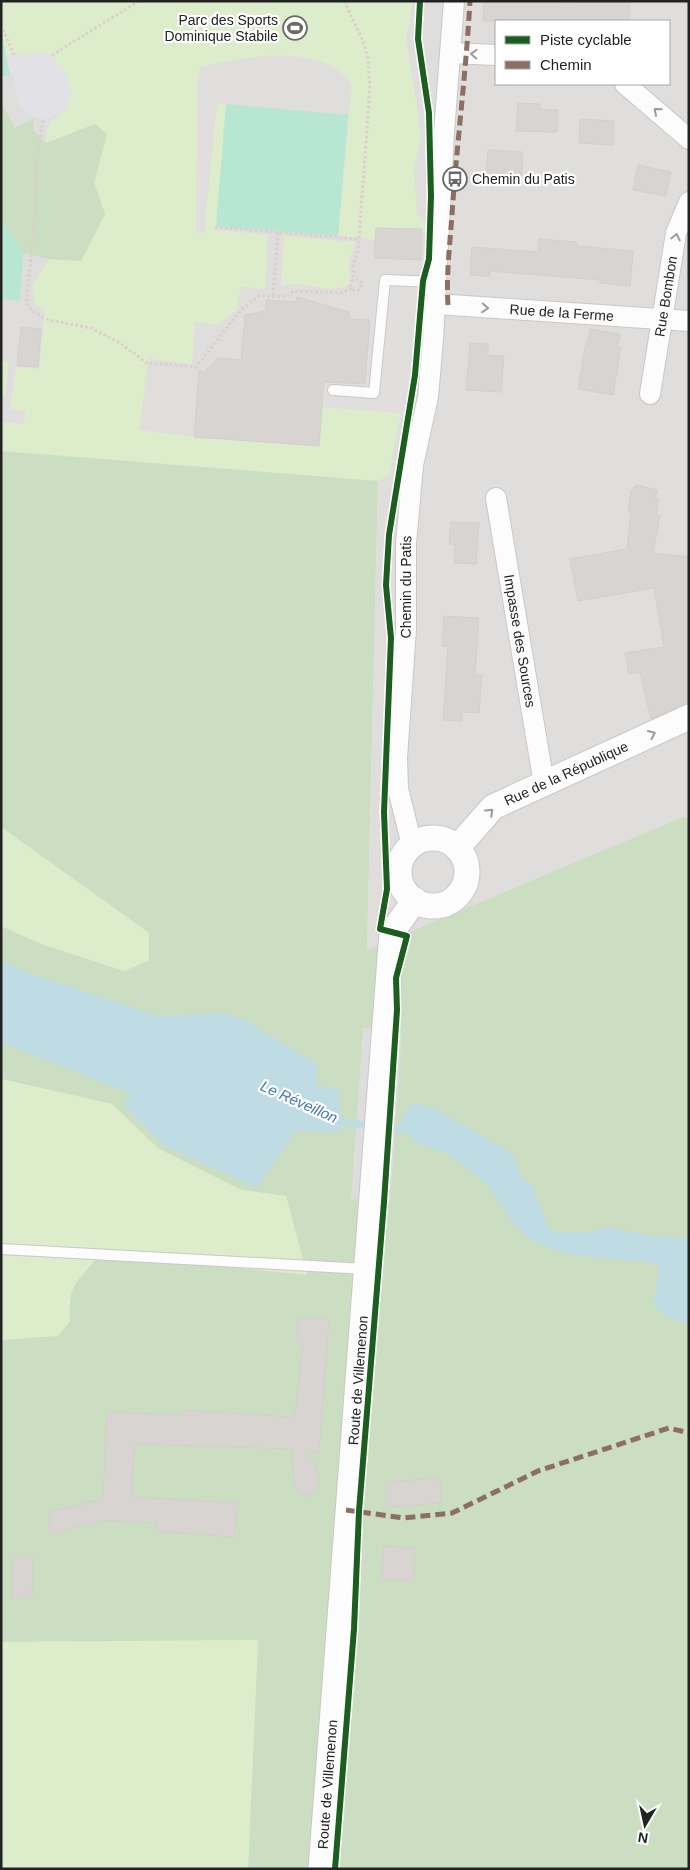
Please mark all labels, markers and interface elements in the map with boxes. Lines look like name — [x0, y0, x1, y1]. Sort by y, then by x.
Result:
place label: Parc des Sports Dominique Stabile — [164, 12, 278, 44]
sports icon: Parc des Sports Dominique Stabile — [282, 15, 308, 41]
legend — [495, 20, 670, 85]
text: Piste cyclable — [540, 31, 632, 48]
one-way arrow — [469, 49, 477, 60]
text: Chemin — [540, 56, 592, 73]
one-way arrow — [654, 109, 663, 117]
bus stop icon: Chemin du Patis — [442, 166, 468, 192]
place label: Chemin du Patis — [472, 171, 575, 187]
one-way arrow — [670, 232, 681, 241]
street label: Rue Bombon — [651, 255, 680, 338]
street label: Rue de la Ferme — [509, 301, 615, 324]
one-way arrow — [481, 302, 489, 313]
street label: Chemin du Patis — [397, 535, 415, 639]
street label: Impasse des Sources — [501, 573, 539, 709]
one-way arrow — [647, 730, 656, 740]
street label: Rue de la République — [501, 738, 631, 809]
one-way arrow — [484, 809, 493, 818]
water label: Le Réveillon — [258, 1077, 340, 1126]
street label: Route de Villemenon — [345, 1315, 371, 1446]
street label: Route de Villemenon — [315, 1719, 340, 1850]
north arrow — [620, 1800, 670, 1850]
text: N — [637, 1829, 649, 1847]

